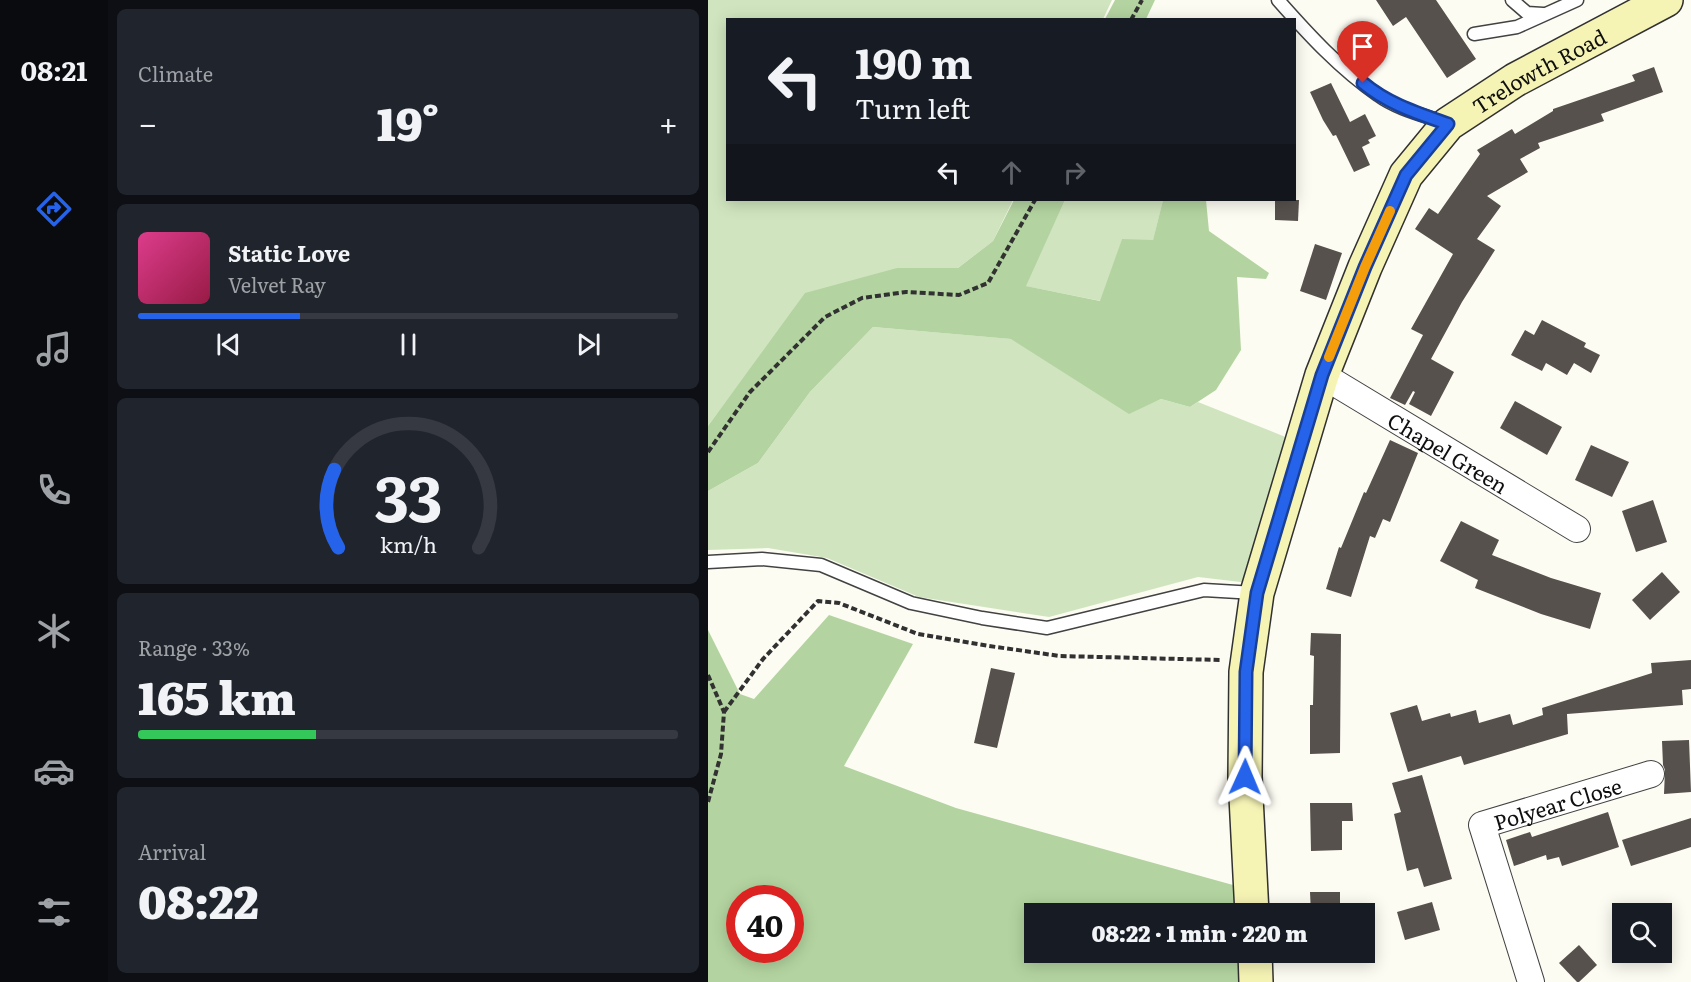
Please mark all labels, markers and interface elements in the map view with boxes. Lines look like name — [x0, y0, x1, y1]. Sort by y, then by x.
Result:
street label: Trelowth Road — [1465, 19, 1611, 120]
pin — [1337, 21, 1388, 83]
text: 190 m — [855, 30, 973, 92]
icon: arrive — [1346, 30, 1379, 63]
icon: left — [756, 42, 834, 120]
text: 08:21 — [21, 49, 87, 89]
text: Climate — [138, 58, 213, 88]
text: Turn left — [855, 87, 970, 127]
text: 19° — [377, 88, 439, 155]
text: − — [138, 97, 157, 146]
text: + — [659, 97, 678, 146]
icon: left — [932, 156, 965, 189]
icon: ahead — [995, 156, 1028, 189]
icon: right — [1058, 156, 1091, 189]
icon: directions — [33, 188, 75, 230]
text: Static Love — [228, 236, 350, 269]
text: Velvet Ray — [228, 269, 326, 299]
icon: music — [33, 328, 75, 370]
icon: previous — [212, 328, 245, 361]
icon: pause — [392, 328, 425, 361]
icon: next — [572, 328, 605, 361]
street label: Chapel Green — [1383, 403, 1515, 500]
text: 33 — [374, 449, 442, 541]
icon: phone — [33, 469, 75, 511]
text: km/h — [379, 528, 437, 560]
icon: climate — [33, 610, 75, 652]
text: Range · 33% — [138, 632, 250, 662]
text: 165 km — [138, 662, 296, 729]
position arrow — [1213, 745, 1277, 809]
icon: car — [33, 750, 75, 792]
street label: Polyear Close — [1489, 768, 1625, 836]
text: Arrival — [138, 836, 206, 866]
text: 08:22 — [138, 866, 259, 933]
speed limit sign: 40 — [726, 885, 804, 963]
icon: filters — [33, 891, 75, 933]
map controls — [1612, 903, 1672, 963]
button: search — [1612, 903, 1672, 963]
text: 08:22 · 1 min · 220 m — [1091, 916, 1308, 949]

